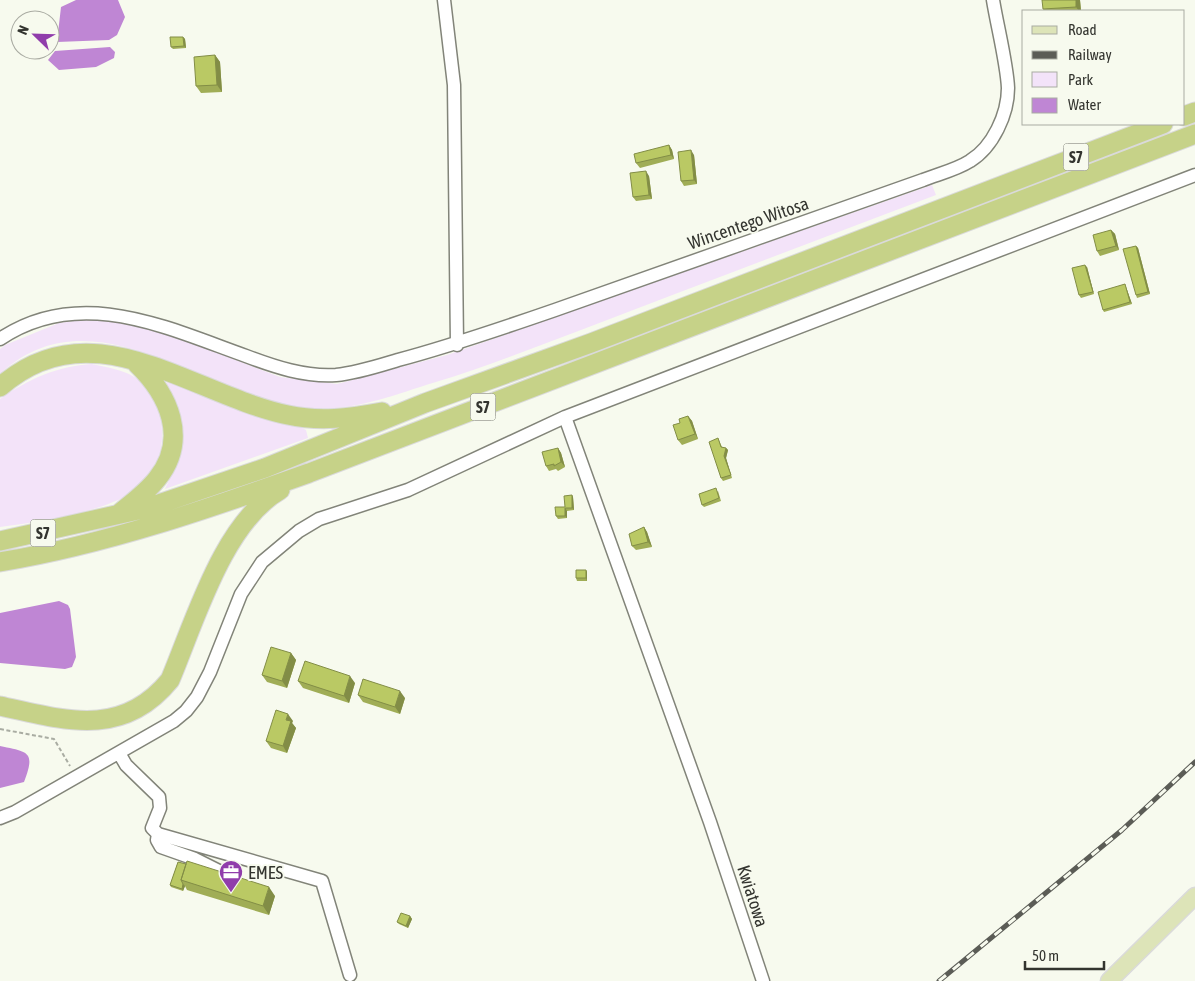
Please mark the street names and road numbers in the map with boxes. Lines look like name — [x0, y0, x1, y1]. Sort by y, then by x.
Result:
road number: S7 — [1064, 144, 1088, 170]
street label: Wincentego Witosa — [685, 193, 811, 253]
road number: S7 — [470, 394, 496, 421]
road number: S7 — [30, 520, 56, 546]
street label: Kwiatowa — [733, 862, 773, 930]

